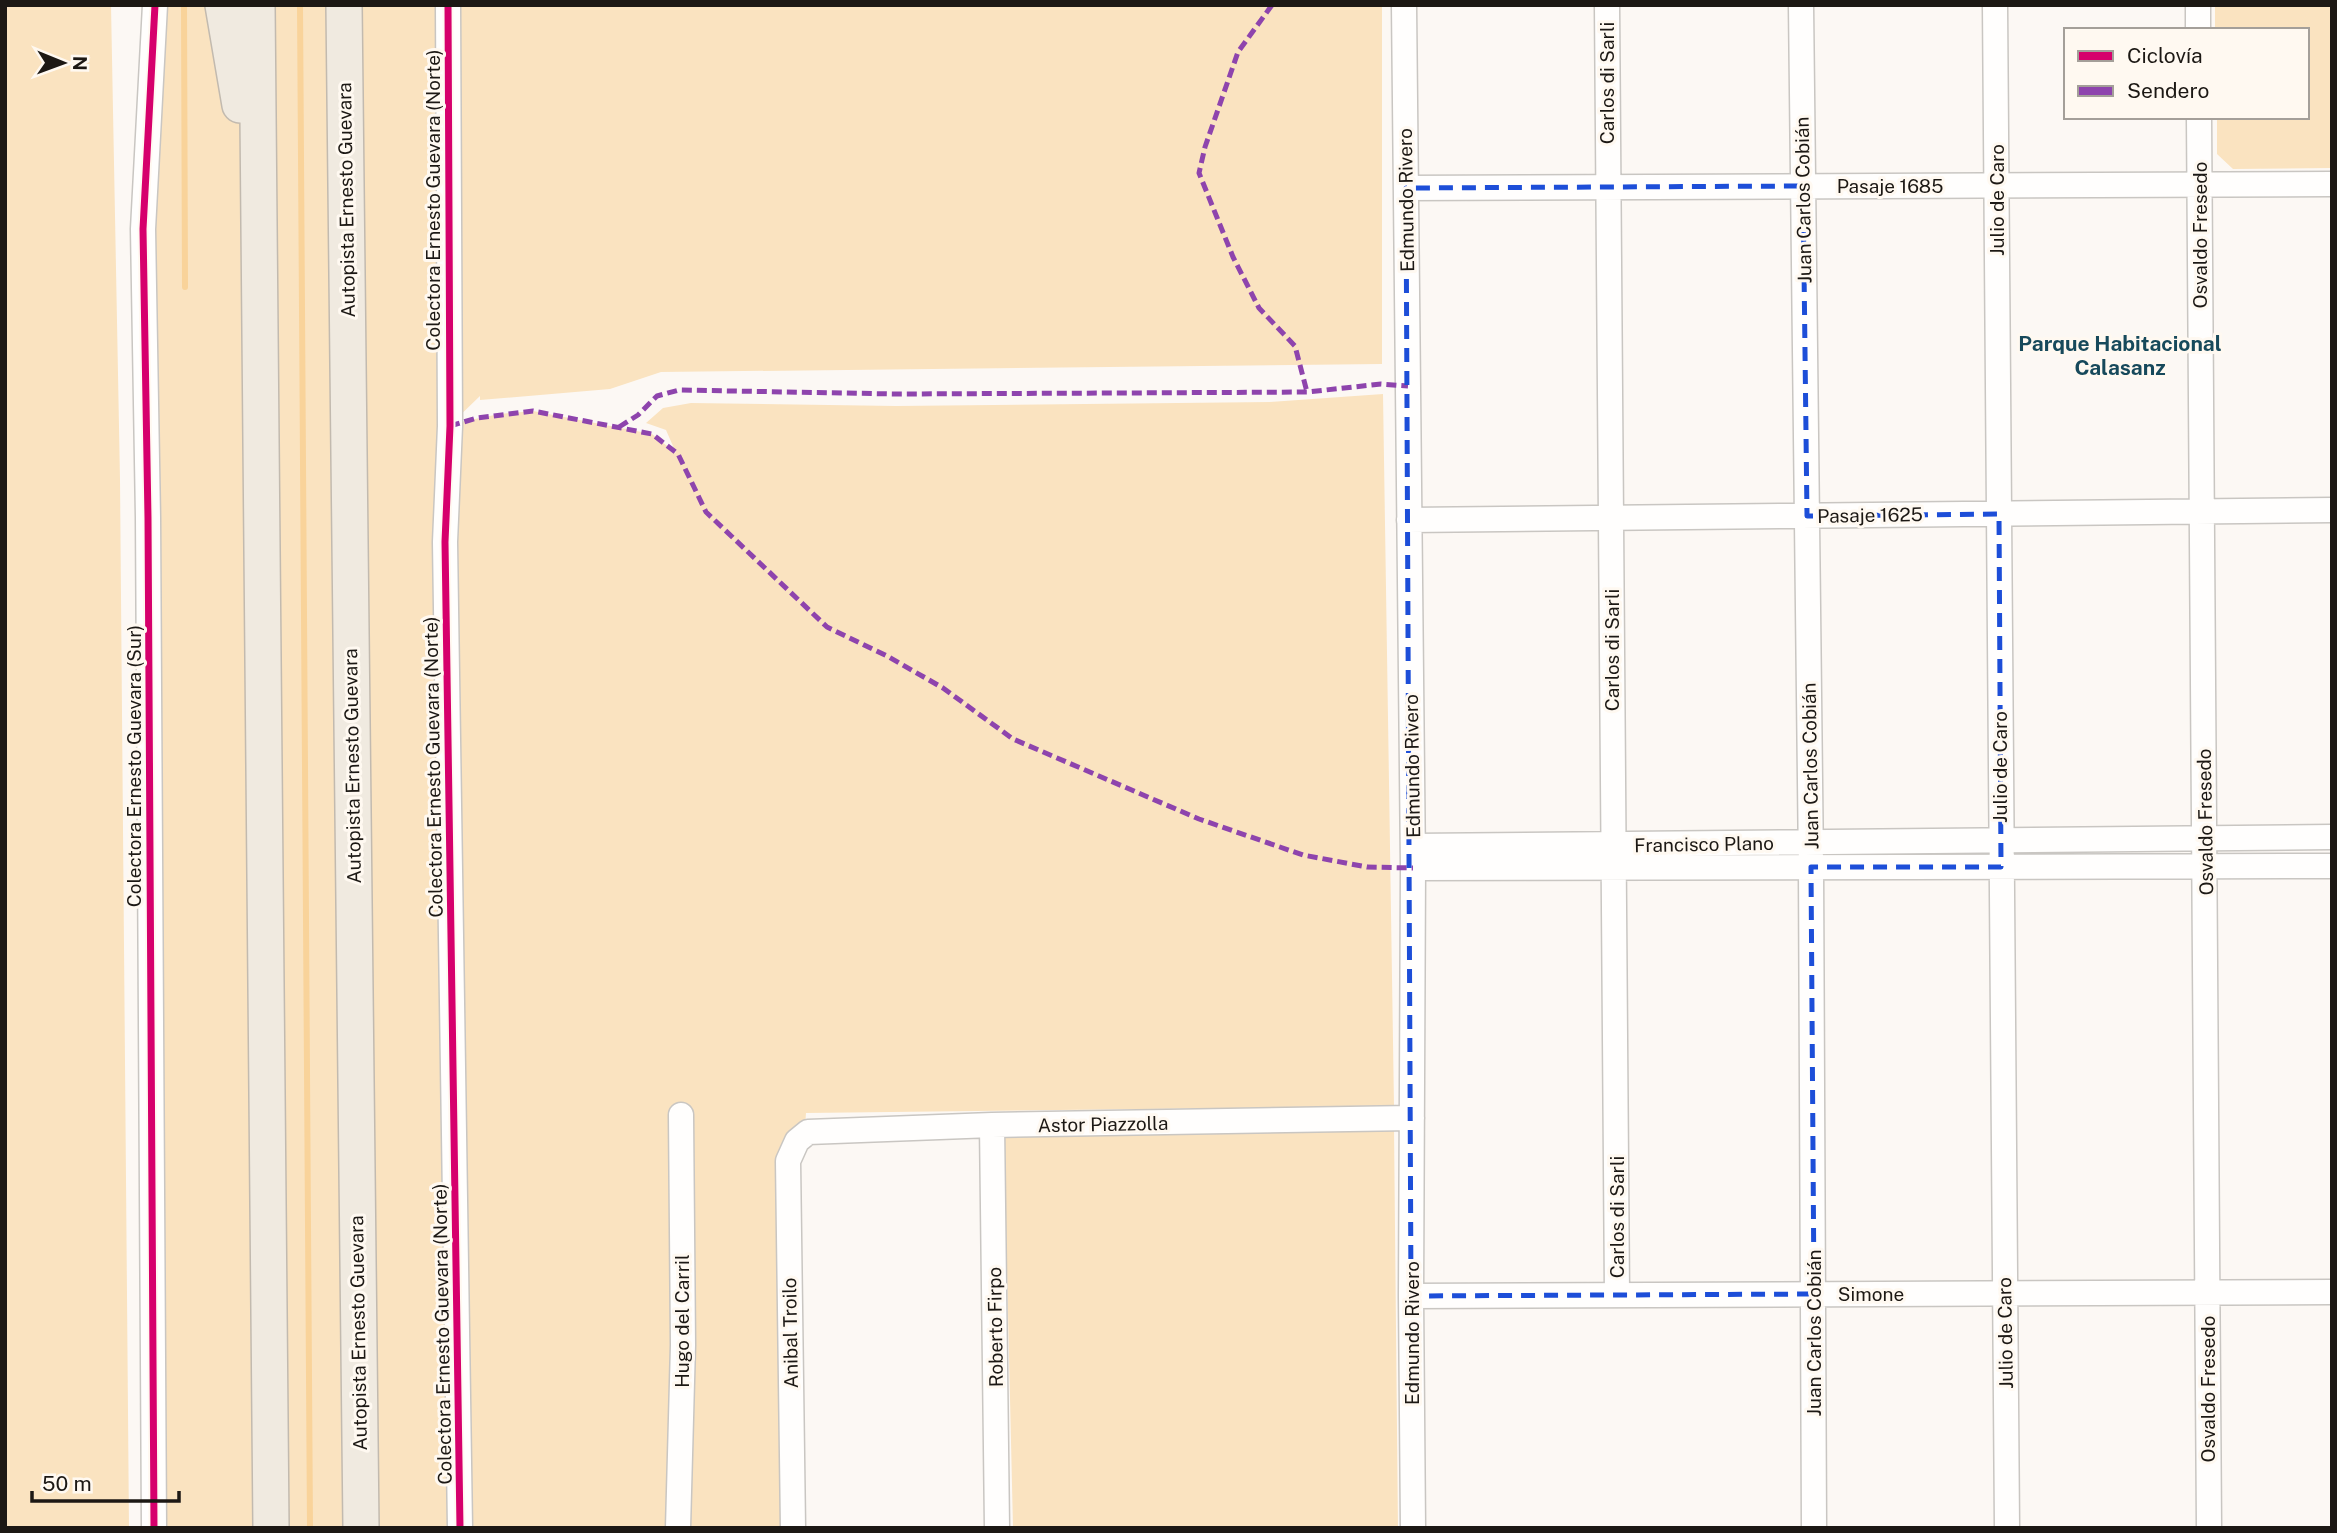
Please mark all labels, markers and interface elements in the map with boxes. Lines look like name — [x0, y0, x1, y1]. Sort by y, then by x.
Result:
street label: Carlos di Sarli — [1596, 22, 1618, 144]
north arrow — [28, 28, 98, 98]
legend — [2064, 28, 2309, 119]
text: Ciclovía — [2127, 43, 2203, 68]
street label: Colectora Ernesto Guevara (Norte) — [422, 49, 444, 351]
text: N — [69, 56, 91, 71]
text: Sendero — [2127, 78, 2209, 103]
street label: Autopista Ernesto Guevara — [333, 82, 359, 318]
street label: Juan Carlos Cobián — [1791, 116, 1815, 284]
street label: Edmundo Rivero — [1394, 128, 1418, 272]
street label: Julio de Caro — [1986, 144, 2008, 256]
street label: Osvaldo Fresedo — [2189, 162, 2211, 308]
street label: Pasaje 1685 — [1837, 175, 1943, 197]
district label: Parque Habitacional Calasanz — [2018, 331, 2222, 380]
street label: Pasaje 1625 — [1817, 503, 1923, 527]
street label: Carlos di Sarli — [1601, 589, 1623, 711]
street label: Colectora Ernesto Guevara (Norte) — [419, 616, 447, 918]
street label: Colectora Ernesto Guevara (Sur) — [123, 625, 145, 907]
street label: Autopista Ernesto Guevara — [339, 648, 365, 884]
street label: Juan Carlos Cobián — [1798, 682, 1822, 850]
street label: Edmundo Rivero — [1400, 694, 1424, 838]
street label: Julio de Caro — [1989, 711, 2011, 823]
street label: Osvaldo Fresedo — [2193, 748, 2217, 896]
street label: Francisco Plano — [1634, 832, 1774, 856]
street label: Astor Piazzolla — [1038, 1112, 1168, 1136]
street label: Carlos di Sarli — [1606, 1156, 1628, 1278]
street label: Colectora Ernesto Guevara (Norte) — [428, 1183, 456, 1485]
street label: Autopista Ernesto Guevara — [345, 1215, 371, 1451]
street label: Juan Carlos Cobián — [1803, 1250, 1825, 1416]
street label: Hugo del Carril — [671, 1254, 693, 1388]
street label: Edmundo Rivero — [1401, 1261, 1423, 1405]
street label: Roberto Firpo — [983, 1267, 1007, 1387]
street label: Anibal Troilo — [778, 1277, 802, 1389]
street label: Julio de Caro — [1993, 1277, 2017, 1389]
street label: Simone — [1838, 1283, 1904, 1305]
street label: Osvaldo Fresedo — [2197, 1316, 2219, 1462]
scale bar — [32, 1460, 178, 1504]
text: 50 m — [42, 1471, 92, 1496]

